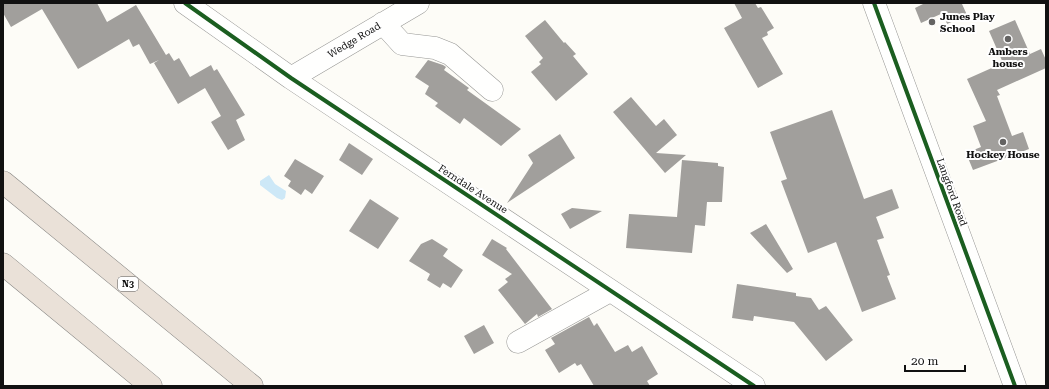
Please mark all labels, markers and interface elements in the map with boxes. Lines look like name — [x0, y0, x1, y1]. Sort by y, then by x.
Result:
place label: Junes Play School — [940, 11, 995, 34]
marker: Junes Play School — [927, 17, 937, 27]
street label: Wedge Road — [326, 20, 383, 60]
marker: Ambers house — [1003, 34, 1013, 44]
place label: Ambers house — [988, 46, 1028, 69]
marker: Hockey House — [998, 137, 1008, 147]
place label: Hockey House — [966, 149, 1040, 160]
street label: Langford Road — [935, 157, 970, 228]
street label: Ferndale Avenue — [436, 162, 510, 216]
road number: N3 — [118, 277, 138, 291]
scale bar — [905, 347, 965, 373]
text: 20 m — [911, 354, 938, 368]

